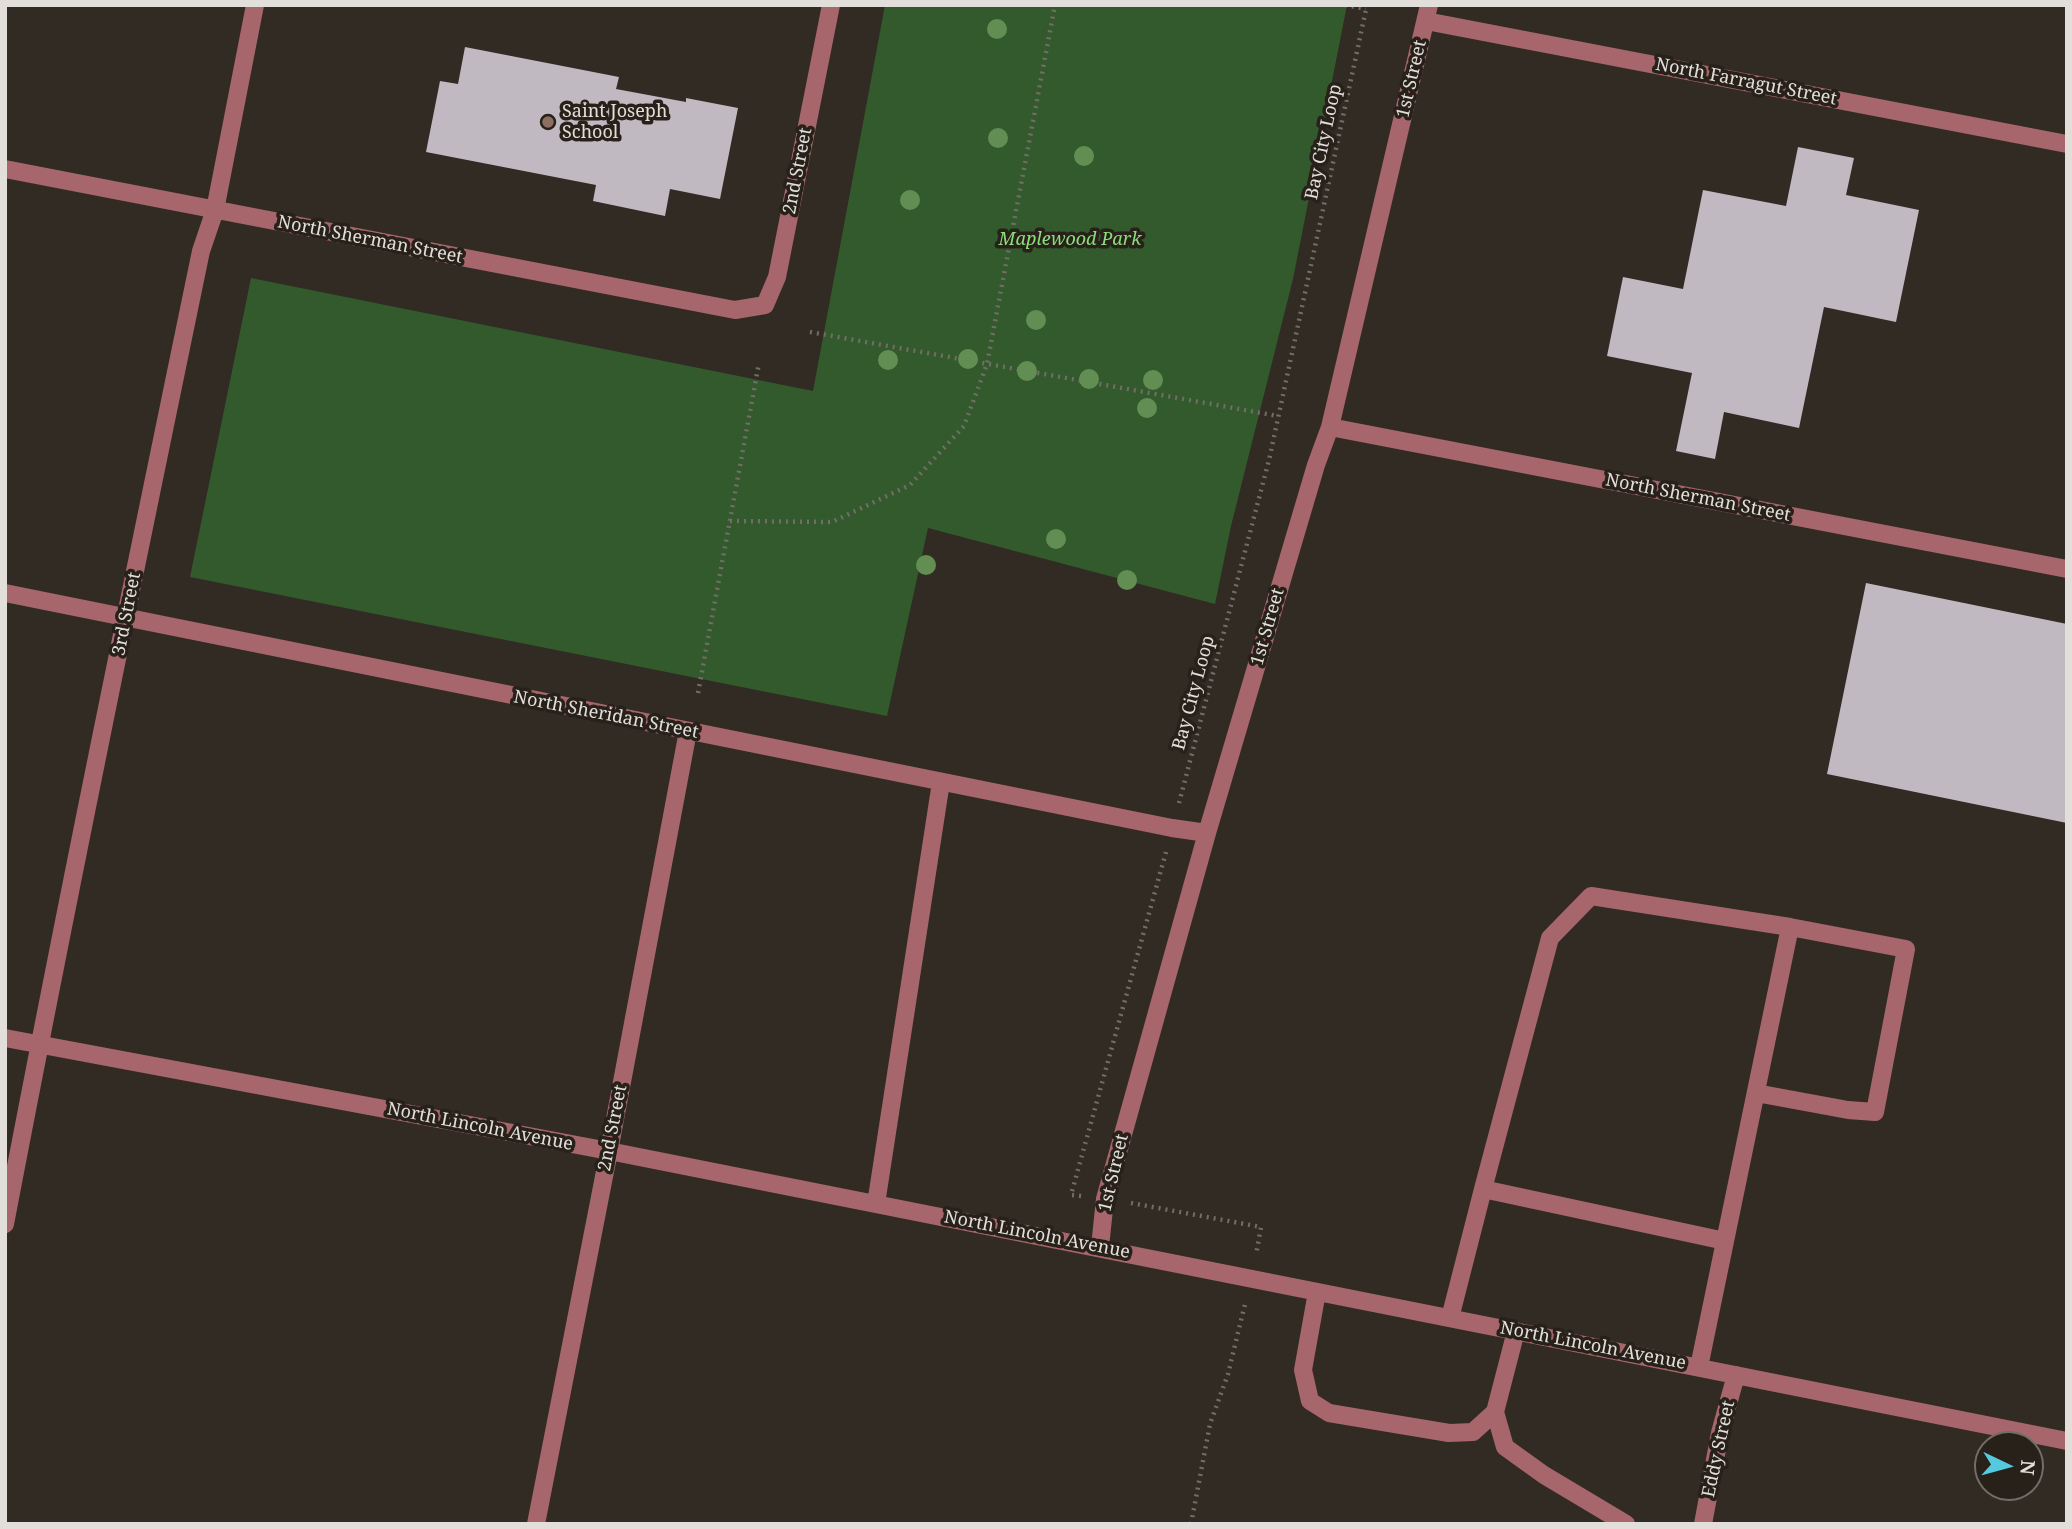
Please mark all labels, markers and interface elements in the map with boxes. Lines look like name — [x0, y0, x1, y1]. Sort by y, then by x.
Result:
street label: 1st Street — [1393, 38, 1431, 120]
street label: North Farragut Street — [1654, 54, 1838, 110]
street label: Bay City Loop — [1301, 82, 1347, 202]
place label: Saint Joseph School — [562, 101, 667, 144]
marker: Saint Joseph School — [540, 114, 556, 130]
street label: 2nd Street — [779, 126, 817, 216]
street label: North Sherman Street — [276, 211, 464, 269]
park label: Maplewood Park — [999, 229, 1141, 251]
street label: North Sherman Street — [1604, 469, 1792, 527]
street label: 3rd Street — [108, 570, 146, 658]
street label: 1st Street — [1247, 586, 1289, 668]
street label: Bay City Loop — [1168, 633, 1220, 753]
street label: North Sheridan Street — [512, 686, 700, 744]
street label: 2nd Street — [594, 1083, 632, 1173]
street label: North Lincoln Avenue — [385, 1098, 575, 1156]
street label: 1st Street — [1095, 1132, 1133, 1214]
street label: North Lincoln Avenue — [942, 1206, 1132, 1264]
street label: North Lincoln Avenue — [1498, 1317, 1688, 1375]
street label: Eddy Street — [1698, 1399, 1740, 1499]
north arrow — [1974, 1431, 2044, 1501]
text: N — [2014, 1459, 2042, 1476]

